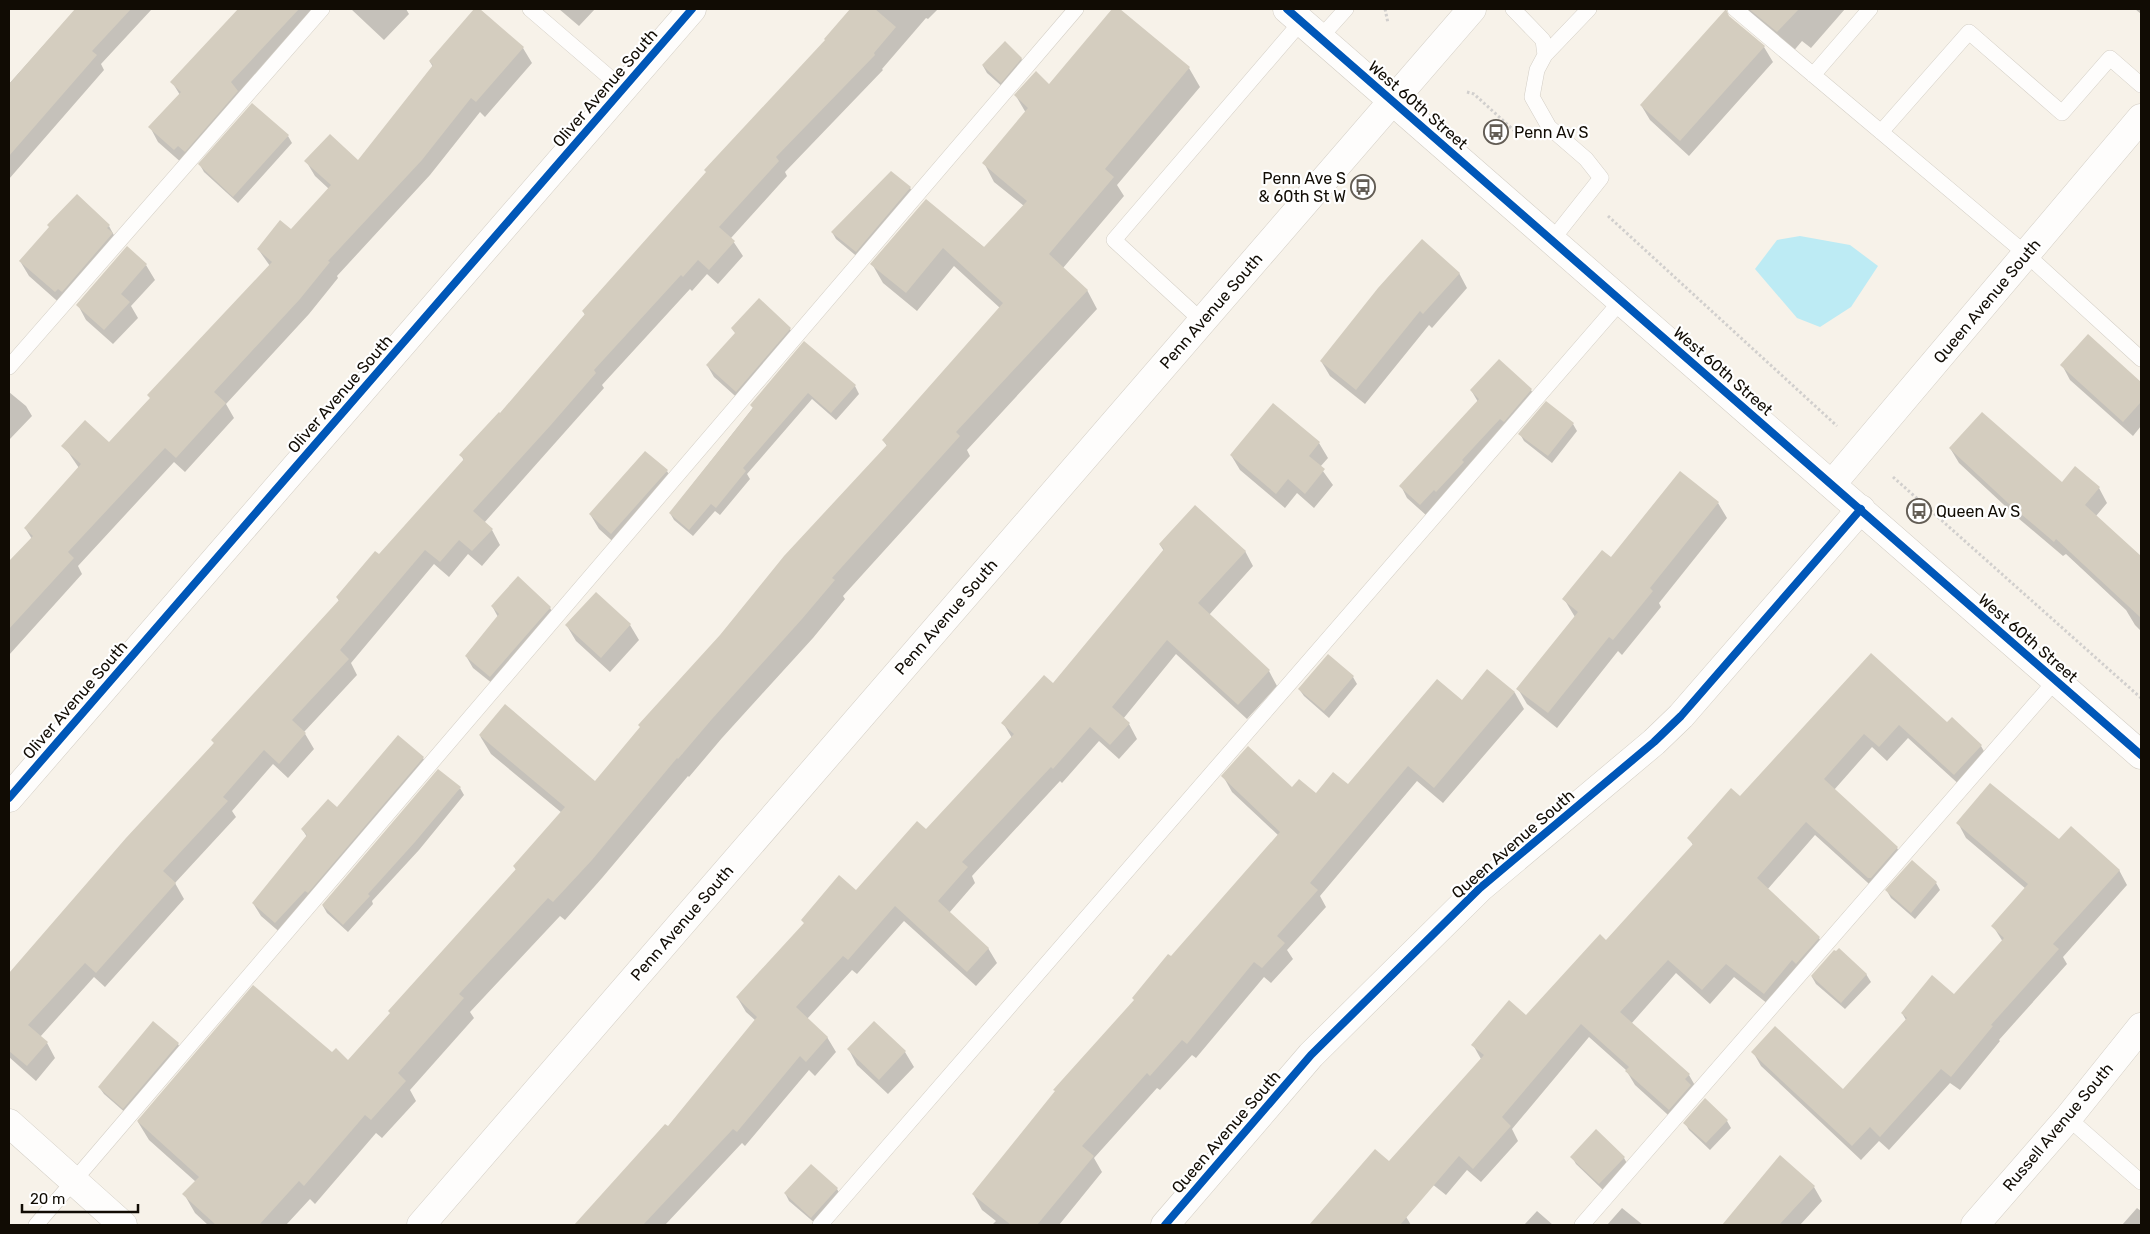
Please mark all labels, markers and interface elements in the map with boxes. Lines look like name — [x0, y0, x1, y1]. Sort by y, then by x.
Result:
street label: Oliver Avenue South — [549, 25, 661, 151]
street label: West 60th Street — [1364, 57, 1472, 153]
bus stop icon: Penn Av S — [1483, 119, 1509, 145]
place label: Penn Av S — [1514, 123, 1589, 142]
place label: Penn Ave S & 60th St W — [1259, 169, 1346, 206]
bus stop icon: Penn Ave S & 60th St W — [1350, 174, 1376, 200]
street label: Queen Avenue South — [1929, 235, 2045, 367]
street label: Penn Avenue South — [1156, 249, 1266, 373]
street label: West 60th Street — [1669, 323, 1777, 419]
street label: Oliver Avenue South — [284, 331, 396, 457]
bus stop icon: Queen Av S — [1906, 498, 1932, 524]
place label: Queen Av S — [1936, 502, 2020, 521]
street label: Penn Avenue South — [891, 555, 1001, 679]
street label: West 60th Street — [1974, 590, 2082, 686]
street label: Oliver Avenue South — [19, 637, 131, 763]
street label: Queen Avenue South — [1448, 786, 1578, 902]
street label: Penn Avenue South — [627, 861, 737, 985]
street label: Russell Avenue South — [1999, 1059, 2117, 1195]
street label: Queen Avenue South — [1168, 1067, 1284, 1197]
scale bar — [22, 1182, 139, 1214]
text: 20 m — [30, 1190, 65, 1208]

